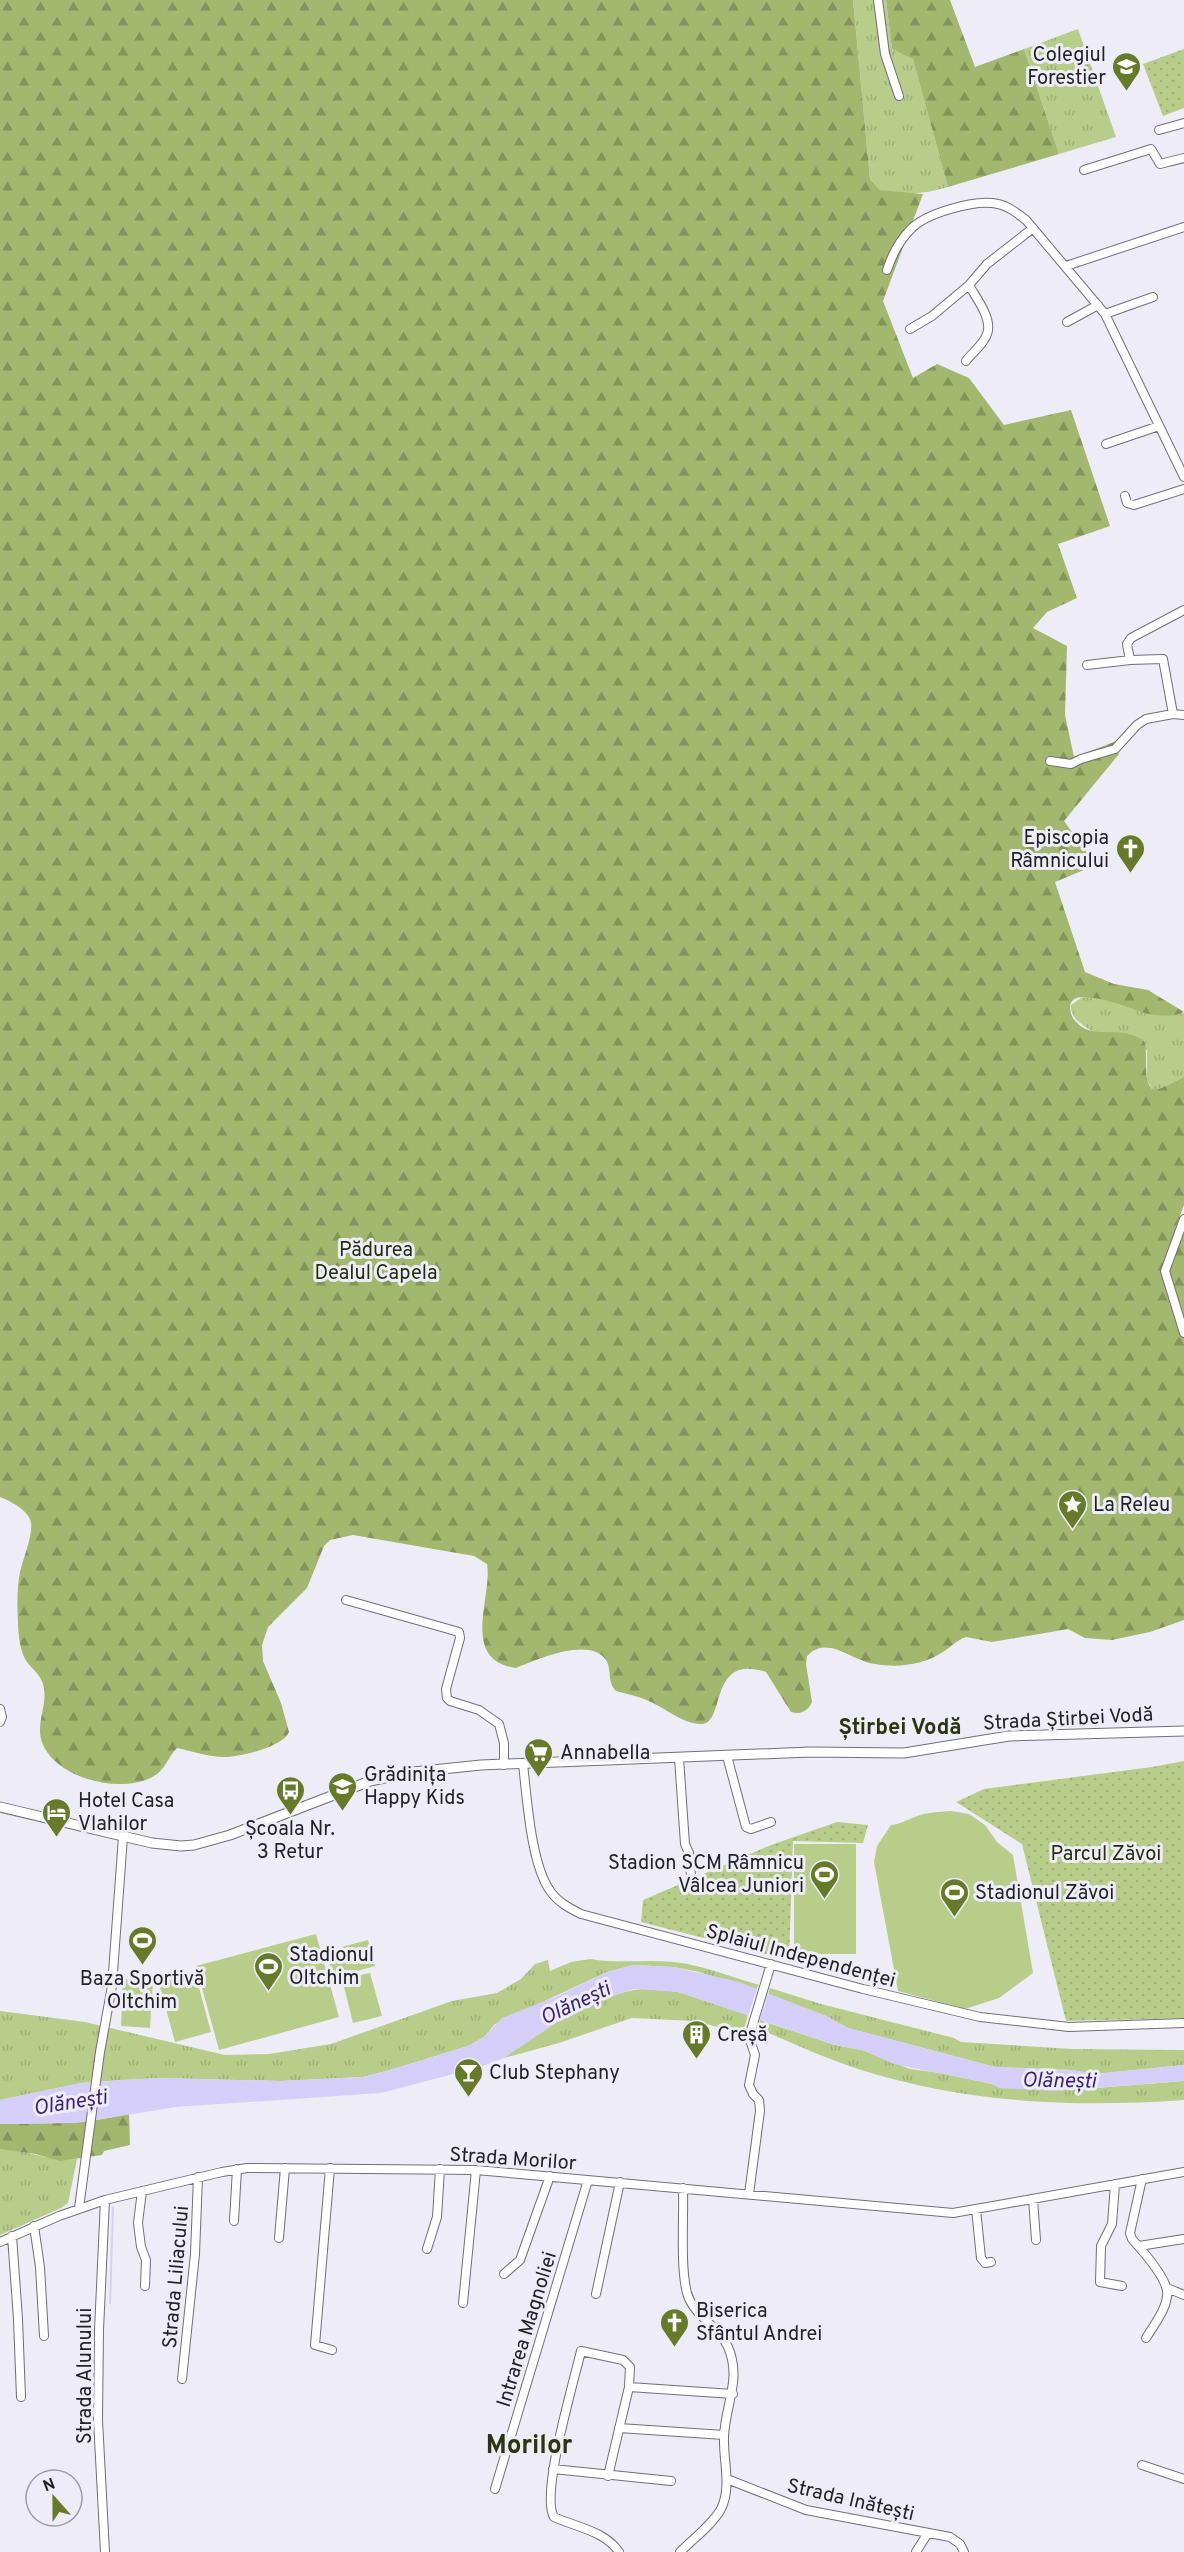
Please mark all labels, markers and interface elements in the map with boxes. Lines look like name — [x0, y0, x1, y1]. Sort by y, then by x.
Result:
place label: Colegiul Forestier — [1027, 43, 1106, 92]
school or university icon: Colegiul Forestier — [1111, 50, 1143, 92]
place label: Episcopia Râmnicului — [1010, 826, 1109, 875]
church icon: Episcopia Râmnicului — [1114, 832, 1146, 874]
park label: Pădurea Dealul Capela — [315, 1238, 437, 1287]
place icon: La Releu — [1056, 1488, 1088, 1530]
place label: La Releu — [1093, 1493, 1170, 1519]
street label: Strada Știrbei Vodă — [982, 1703, 1154, 1737]
district label: Știrbei Vodă — [838, 1715, 962, 1742]
supermarket icon: Annabella — [523, 1736, 555, 1778]
place label: Annabella — [560, 1741, 650, 1767]
place label: Grădinița Happy Kids — [364, 1763, 465, 1812]
school or university icon: Grădinița Happy Kids — [327, 1770, 359, 1812]
bus stop icon: Școala Nr. 3 Retur — [274, 1774, 306, 1816]
place label: Hotel Casa Vlahilor — [78, 1789, 174, 1838]
hotel icon: Hotel Casa Vlahilor — [41, 1796, 73, 1838]
place label: Școala Nr. 3 Retur — [245, 1817, 335, 1866]
park label: Parcul Zăvoi — [1051, 1842, 1161, 1868]
place label: Stadion SCM Râmnicu Vâlcea Juniori — [608, 1851, 804, 1900]
sports icon: Stadion SCM Râmnicu Vâlcea Juniori — [809, 1858, 841, 1900]
sports icon: Stadionul Zăvoi — [938, 1876, 970, 1918]
place label: Stadionul Zăvoi — [975, 1881, 1114, 1907]
street label: Splaiul Independenței — [703, 1919, 898, 1995]
sports icon: Baza Sportivă Oltchim — [126, 1924, 158, 1966]
place label: Stadionul Oltchim — [289, 1943, 374, 1992]
sports icon: Stadionul Oltchim — [252, 1950, 284, 1992]
place label: Baza Sportivă Oltchim — [80, 1967, 204, 2016]
water label: Olănești — [536, 1976, 617, 2032]
building icon: Creșă — [680, 2018, 712, 2060]
place label: Creșă — [717, 2023, 767, 2049]
bar icon: Club Stephany — [452, 2056, 484, 2098]
place label: Club Stephany — [489, 2061, 620, 2087]
water label: Olănești — [1022, 2067, 1098, 2096]
water label: Olănești — [31, 2084, 111, 2123]
street label: Strada Morilor — [448, 2143, 577, 2177]
street label: Strada Liliacului — [158, 2205, 196, 2350]
street label: Intrarea Magnoliei — [492, 2249, 564, 2410]
place label: Biserica Sfântul Andrei — [696, 2299, 822, 2348]
church icon: Biserica Sfântul Andrei — [659, 2306, 691, 2348]
street label: Strada Alunului — [73, 2308, 99, 2444]
district label: Morilor — [486, 2430, 572, 2463]
north arrow — [24, 2468, 84, 2528]
text: N — [40, 2474, 58, 2497]
street label: Strada Inătești — [784, 2474, 917, 2528]

